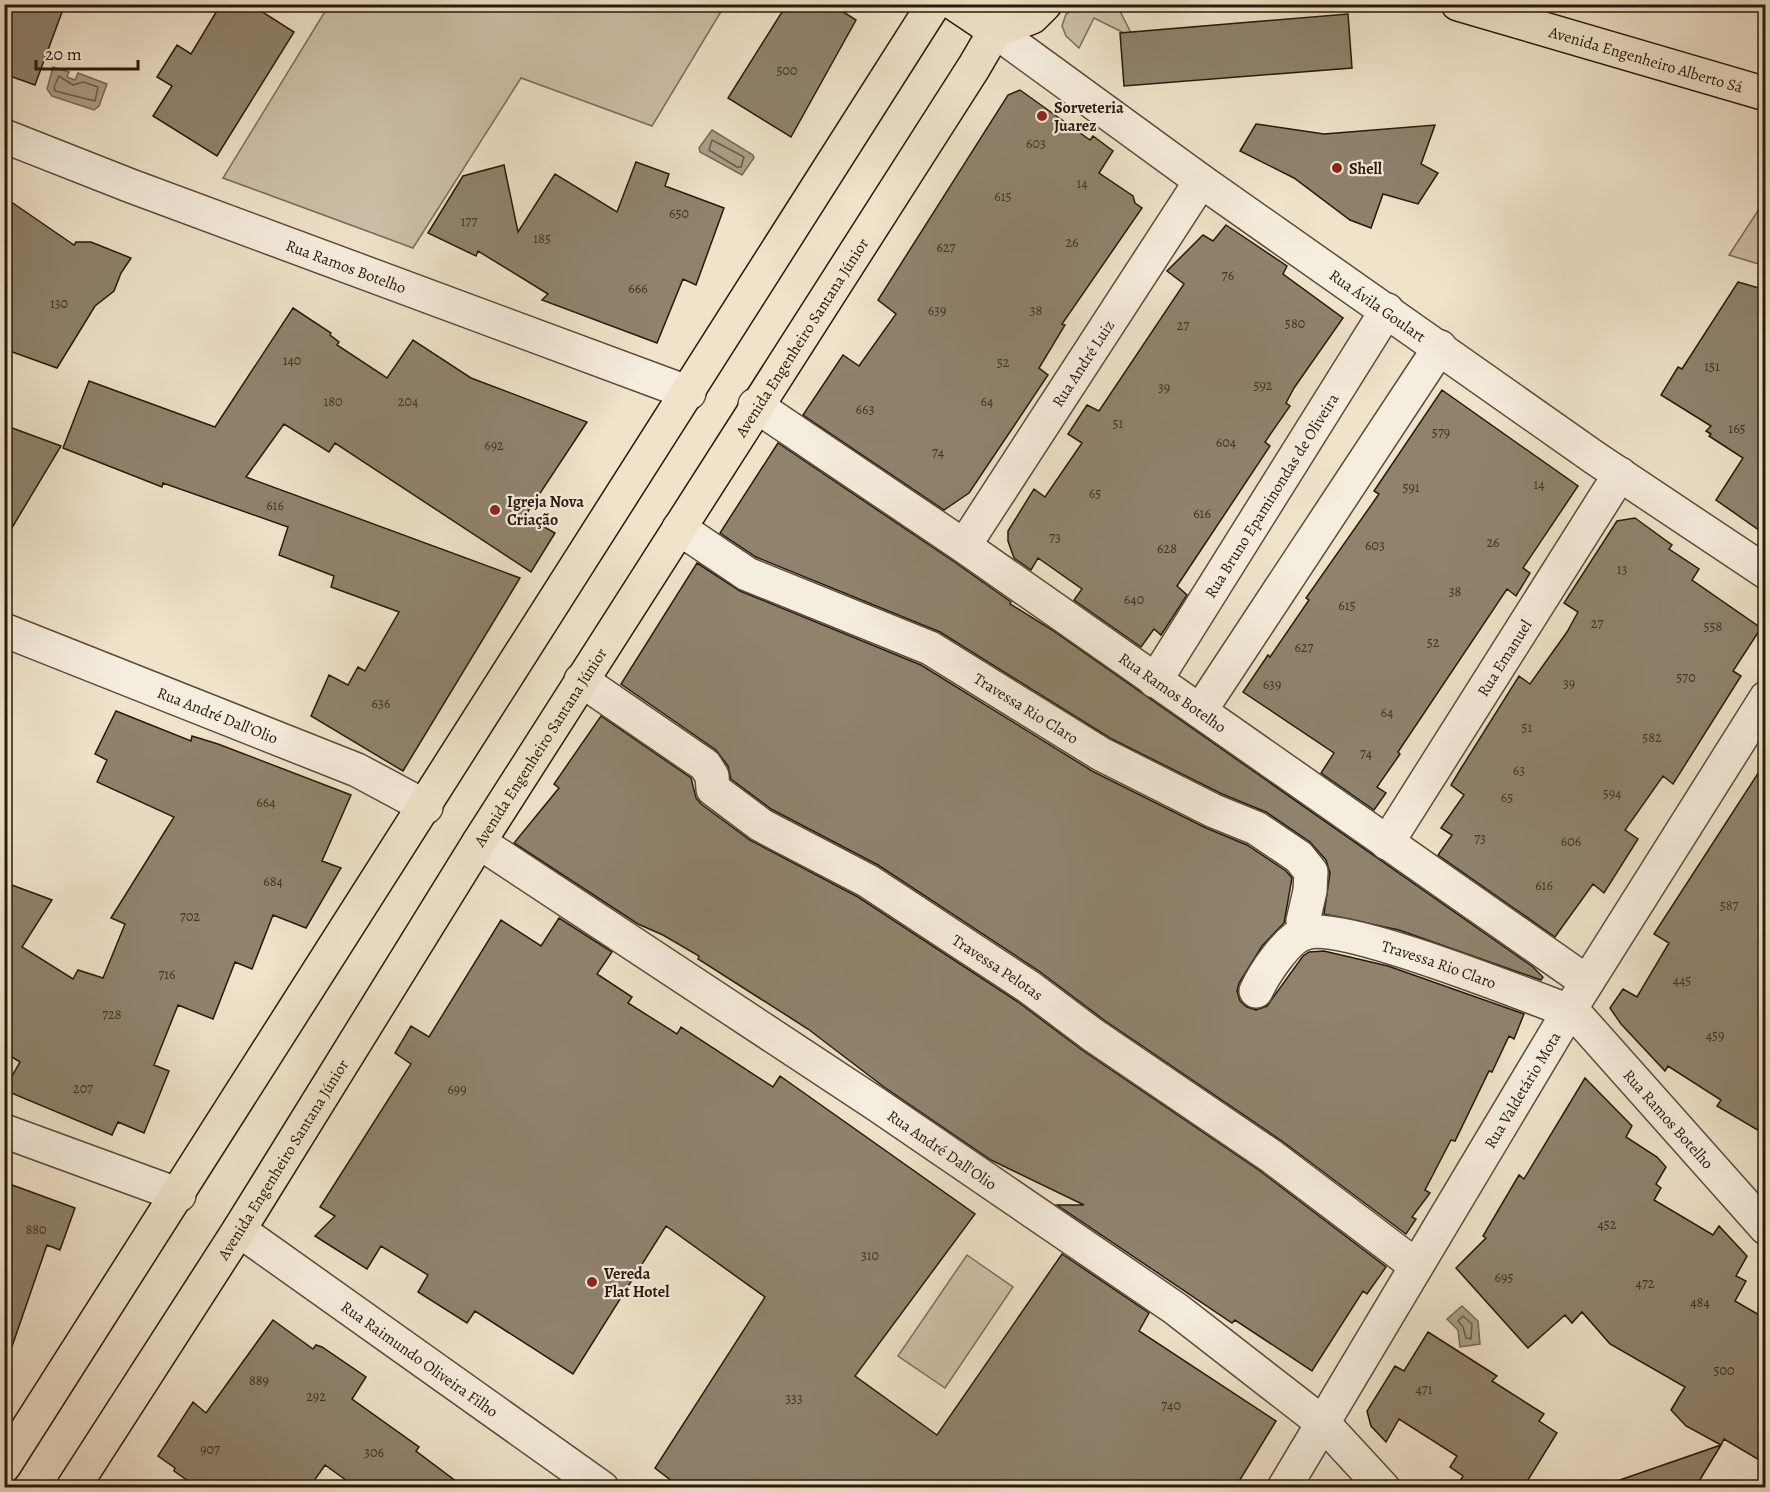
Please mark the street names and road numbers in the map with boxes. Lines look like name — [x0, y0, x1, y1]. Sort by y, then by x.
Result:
street label: Avenida Engenheiro Alberto Sá — [1545, 21, 1746, 99]
street label: Rua Ramos Botelho — [283, 234, 409, 299]
street label: Avenida Engenheiro Santana Júnior — [730, 234, 874, 442]
street label: Rua Ávila Goulart — [1324, 264, 1430, 348]
street label: Rua André Luiz — [1047, 316, 1120, 412]
street label: Rua Bruno Epaminondas de Oliveira — [1200, 389, 1345, 602]
street label: Rua Emanuel — [1472, 616, 1537, 701]
street label: Avenida Engenheiro Santana Júnior — [468, 644, 612, 852]
street label: Rua Ramos Botelho — [1114, 648, 1230, 738]
street label: Travessa Rio Claro — [969, 668, 1083, 750]
street label: Rua André Dall'Olio — [154, 682, 281, 750]
street label: Travessa Pelotas — [948, 929, 1048, 1006]
street label: Travessa Rio Claro — [1379, 935, 1499, 994]
street label: Rua Valdetário Mota — [1479, 1027, 1567, 1153]
street label: Avenida Engenheiro Santana Júnior — [212, 1055, 354, 1265]
street label: Rua Ramos Botelho — [1618, 1065, 1718, 1174]
street label: Rua André Dall'Olio — [883, 1105, 1001, 1195]
street label: Rua Raimundo Oliveira Filho — [336, 1296, 502, 1423]

